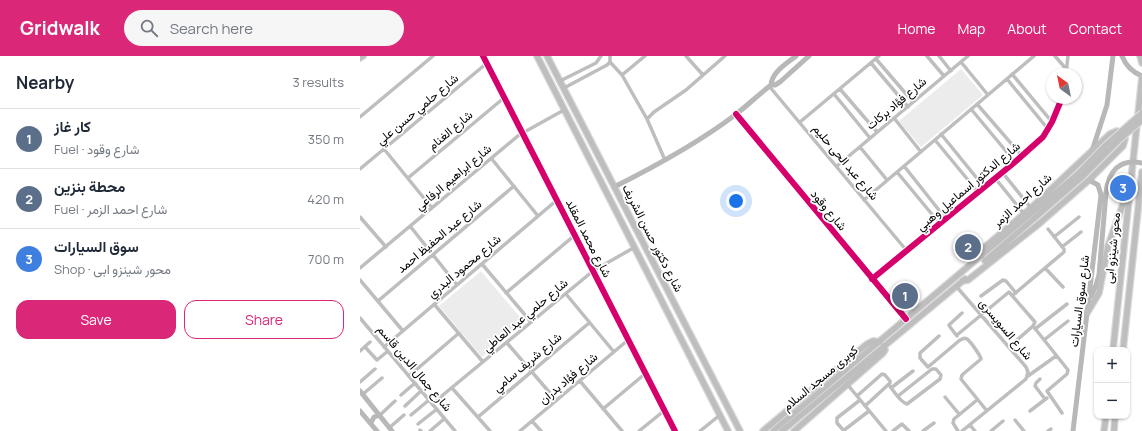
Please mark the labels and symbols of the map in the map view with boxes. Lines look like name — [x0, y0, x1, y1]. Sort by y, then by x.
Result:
north arrow — [1046, 68, 1082, 104]
street label: شارع حلمي حسن علي — [372, 69, 463, 150]
street label: شارع فؤاد بركات — [862, 73, 931, 134]
street label: شارع الغنام — [424, 106, 477, 155]
street label: شارع عبد الحى حليم — [808, 120, 883, 204]
street label: شارع الدكتور اسماعيل وهبي — [912, 137, 1025, 236]
street label: شارع ابراهيم الرفاعي — [411, 140, 496, 216]
street label: شارع احمد الزمر — [988, 169, 1056, 232]
pin: 3 — [1110, 173, 1136, 203]
street label: شارع دكتور حسن الشريف — [618, 181, 688, 295]
street label: شارع وقود — [806, 186, 851, 235]
your location — [726, 191, 746, 211]
street label: شارع عبد الحفيظ احمد — [393, 195, 486, 277]
street label: شارع محمد المقلد — [561, 196, 616, 281]
street label: محور شينزو ابى — [1100, 211, 1124, 285]
street label: شارع محمود البدري — [424, 230, 506, 303]
pin: 2 — [955, 232, 981, 262]
street label: شارع سوق السيارات — [1065, 254, 1094, 348]
street label: شارع حلمي عبد العاطي — [479, 274, 573, 357]
pin: 1 — [892, 281, 918, 311]
street label: شارع السويسرى — [975, 295, 1037, 364]
street label: شارع جمال الدين قاسم — [373, 321, 456, 416]
street label: شارع شريف سامي — [489, 328, 566, 397]
street label: كوبرى مسجد السلام — [779, 341, 861, 415]
street label: شارع فؤاد بدران — [535, 348, 602, 409]

